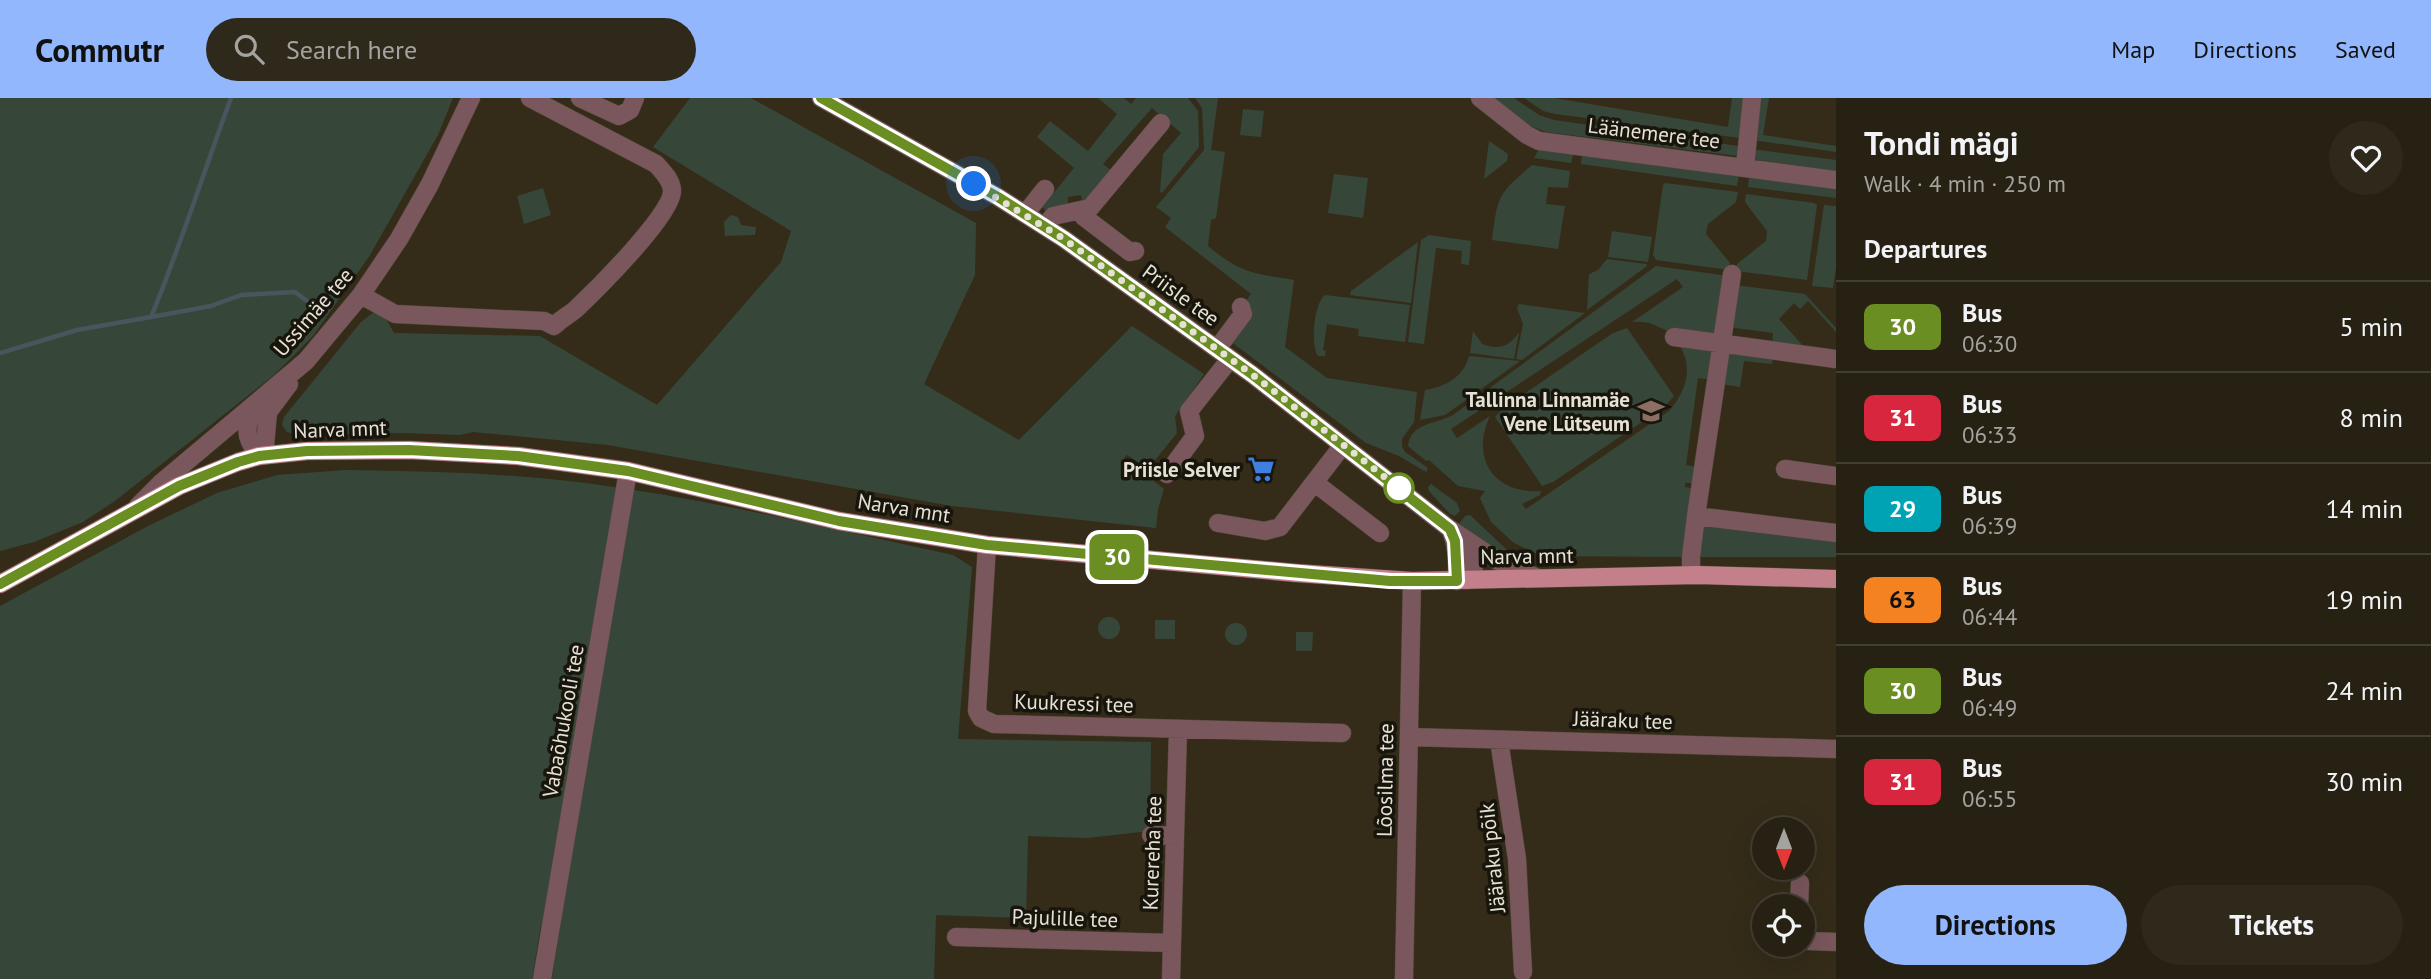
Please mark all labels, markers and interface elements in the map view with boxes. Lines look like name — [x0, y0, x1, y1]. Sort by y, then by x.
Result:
search box — [206, 18, 696, 81]
text: Commutr — [35, 28, 164, 71]
icon: search — [230, 30, 268, 68]
text: Search here — [286, 33, 417, 66]
text: Map — [2111, 34, 2155, 65]
text: Directions — [2193, 34, 2297, 65]
text: Saved — [2335, 34, 2396, 65]
street label: Läänemere tee — [1586, 111, 1722, 155]
text: Tondi mägi — [1864, 121, 2019, 164]
button: heart — [2329, 121, 2403, 195]
your location — [956, 166, 991, 201]
text: Walk · 4 min · 250 m — [1864, 169, 2066, 198]
text: Departures — [1864, 232, 1987, 265]
street label: Priisle tee — [1137, 258, 1225, 332]
street label: Ussimäe tee — [267, 262, 359, 362]
text: Bus — [1962, 296, 2002, 329]
text: 5 min — [2340, 310, 2403, 343]
text: 30 — [1889, 311, 1916, 342]
text: 06:30 — [1962, 329, 2017, 358]
place label: Tallinna Linnamäe Vene Lütseum — [1466, 386, 1630, 437]
text: Bus — [1962, 387, 2002, 420]
school or university icon: Tallinna Linnamäe Vene Lütseum — [1636, 396, 1666, 426]
text: 8 min — [2340, 401, 2403, 434]
text: 31 — [1889, 402, 1916, 433]
street label: Narva mnt — [293, 414, 387, 444]
text: 06:33 — [1962, 420, 2017, 449]
supermarket icon: Priisle Selver — [1246, 454, 1276, 484]
place label: Priisle Selver — [1123, 456, 1241, 483]
unlabelled marker — [1384, 473, 1414, 503]
text: Bus — [1962, 478, 2002, 511]
street label: Narva mnt — [856, 487, 952, 529]
text: 14 min — [2325, 492, 2403, 525]
text: 29 — [1889, 493, 1916, 524]
text: 06:39 — [1962, 511, 2017, 540]
line badge: 30 — [1086, 534, 1148, 580]
text: 30 — [1103, 541, 1131, 572]
street label: Narva mnt — [1480, 542, 1574, 570]
text: Bus — [1962, 569, 2002, 602]
text: 19 min — [2325, 583, 2403, 616]
text: 63 — [1889, 584, 1916, 615]
text: 06:44 — [1962, 602, 2017, 631]
street label: Vabaõhukooli tee — [536, 642, 590, 801]
text: Bus — [1962, 660, 2002, 693]
text: 24 min — [2325, 674, 2403, 707]
text: 30 — [1889, 675, 1916, 706]
street label: Kuukressi tee — [1014, 687, 1134, 719]
text: 06:49 — [1962, 693, 2017, 722]
street label: Jääraku tee — [1572, 705, 1673, 735]
street label: Lõosilma tee — [1371, 723, 1399, 837]
text: Bus — [1962, 751, 2002, 784]
text: 30 min — [2325, 765, 2403, 798]
text: 31 — [1889, 766, 1916, 797]
text: 06:55 — [1962, 784, 2017, 813]
street label: Kurereha tee — [1137, 795, 1167, 911]
street label: Jääraku põik — [1473, 802, 1511, 915]
north arrow — [1752, 817, 1815, 880]
map controls — [1752, 817, 1815, 957]
button: Directions — [1864, 885, 2127, 965]
button: Tickets — [2141, 885, 2403, 965]
button: locate — [1752, 894, 1815, 957]
street label: Pajulille tee — [1011, 903, 1119, 933]

